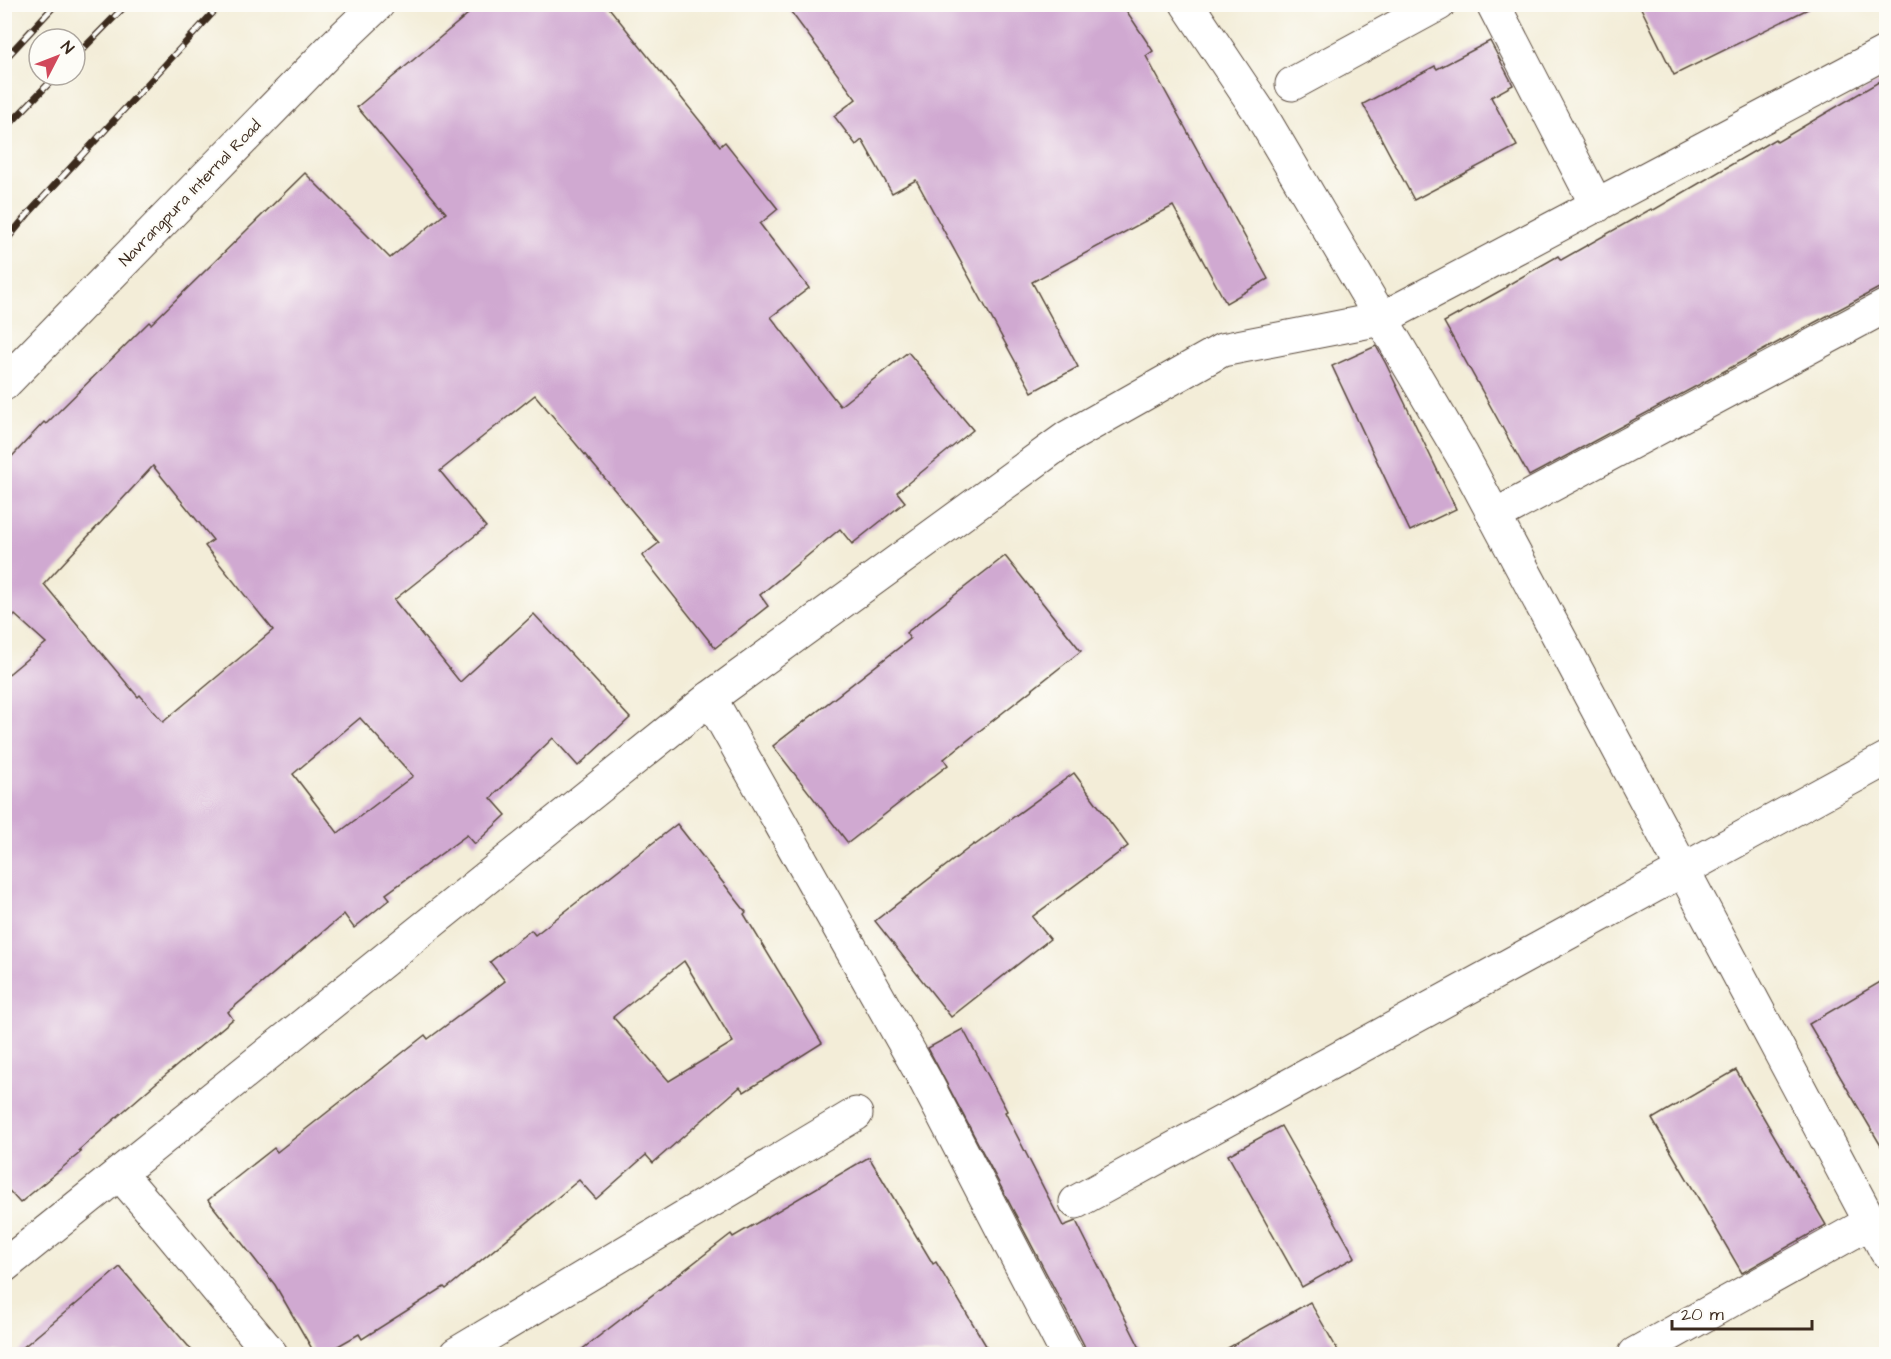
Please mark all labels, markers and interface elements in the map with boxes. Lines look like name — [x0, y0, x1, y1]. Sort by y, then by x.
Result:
north arrow — [27, 27, 87, 87]
text: N — [56, 37, 79, 59]
street label: Navrangpura Internal Road — [114, 115, 267, 272]
scale bar — [1672, 1293, 1812, 1331]
text: 20 m — [1681, 1302, 1724, 1327]

